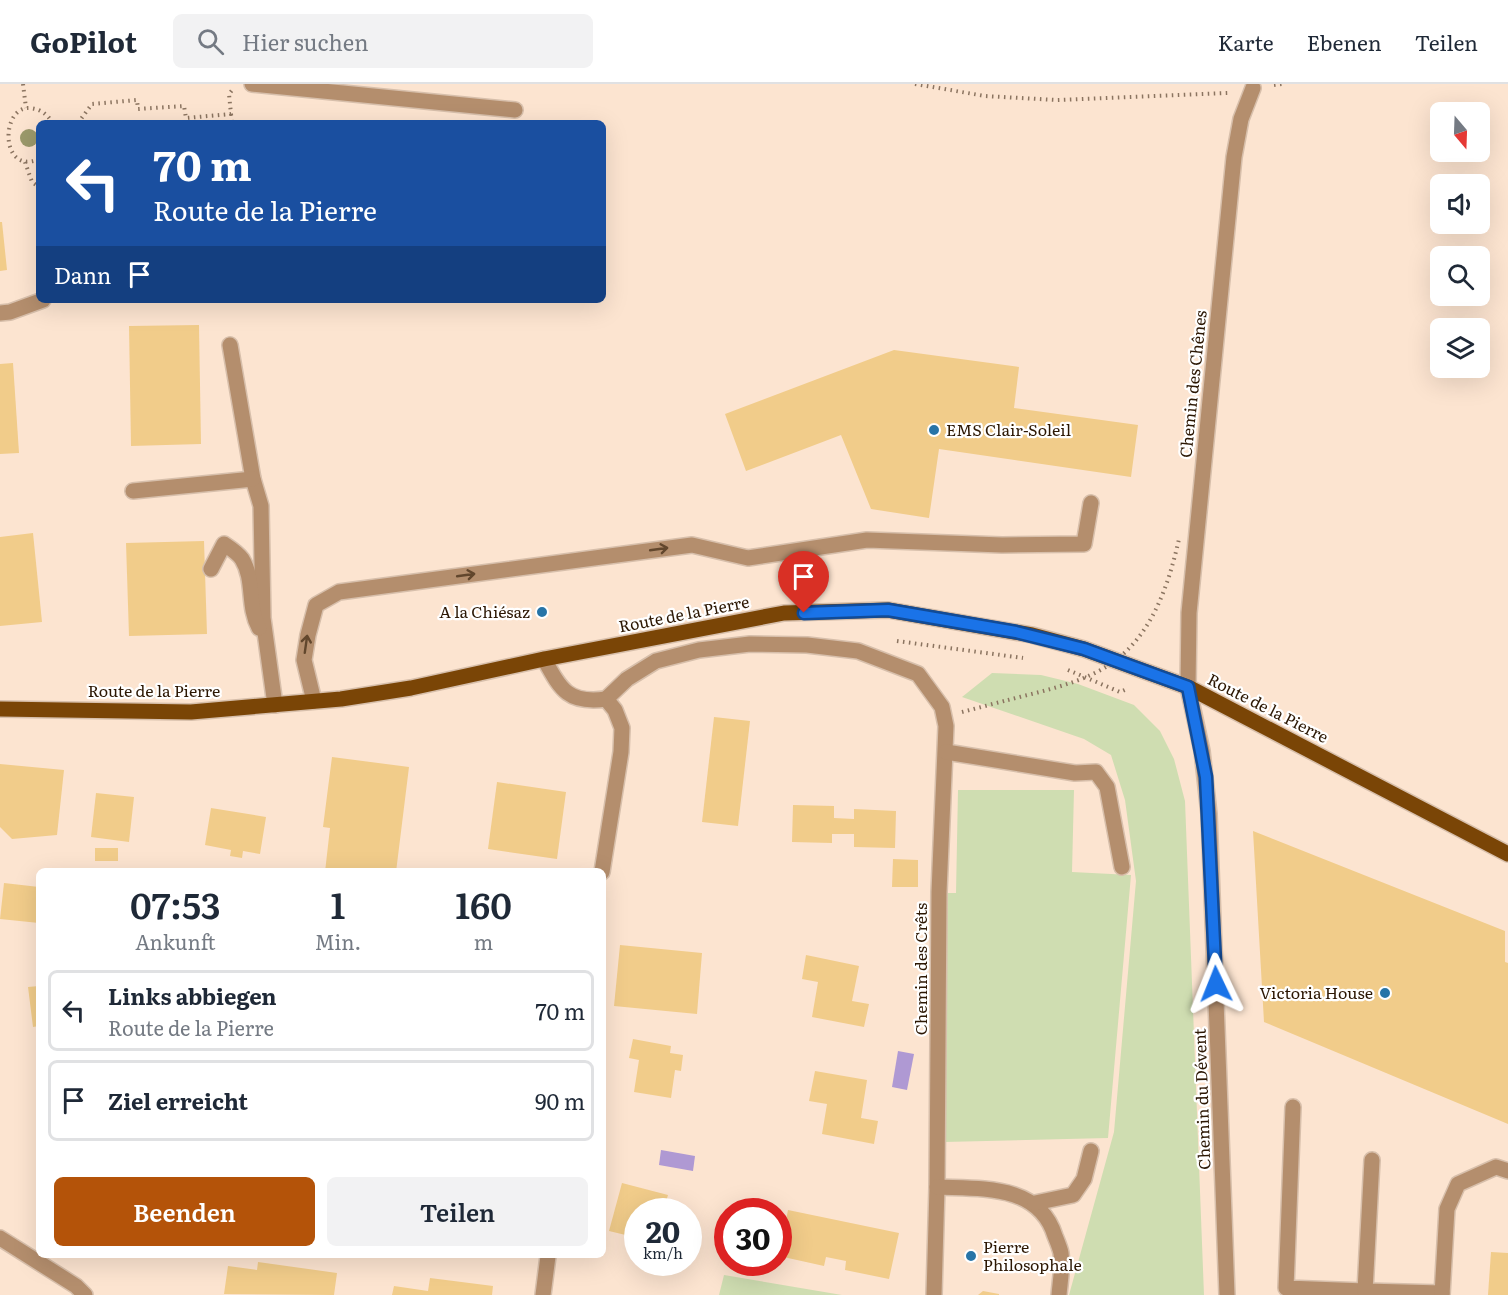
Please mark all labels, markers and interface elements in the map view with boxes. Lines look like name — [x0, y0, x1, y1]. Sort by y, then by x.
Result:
search box — [173, 14, 593, 68]
text: GoPilot — [30, 20, 137, 62]
icon: search — [194, 25, 227, 58]
text: Hier suchen — [242, 25, 369, 58]
text: Karte — [1218, 26, 1274, 57]
text: Ebenen — [1307, 26, 1382, 57]
text: Teilen — [1415, 26, 1478, 57]
north arrow — [1430, 102, 1490, 162]
map controls — [1430, 102, 1490, 378]
text: 70 m — [153, 132, 252, 194]
icon: left — [54, 144, 132, 222]
button: sound — [1430, 174, 1490, 234]
text: Route de la Pierre — [153, 189, 377, 229]
button: search — [1430, 246, 1490, 306]
text: Dann — [54, 258, 111, 291]
icon: arrive — [123, 258, 156, 291]
street label: Chemin des Chênes — [1172, 309, 1212, 459]
button: layers — [1430, 318, 1490, 378]
place label: EMS Clair-Soleil — [946, 417, 1071, 441]
marker: EMS Clair-Soleil — [927, 423, 941, 437]
one-way arrow — [649, 543, 669, 554]
pin — [778, 551, 829, 613]
icon: arrive — [787, 560, 820, 593]
one-way arrow — [455, 569, 475, 580]
street label: Route de la Pierre — [616, 589, 751, 637]
place label: A la Chiésaz — [439, 599, 530, 623]
marker: A la Chiésaz — [535, 605, 549, 619]
one-way arrow — [301, 635, 312, 655]
street label: Route de la Pierre — [1204, 666, 1333, 748]
street label: Route de la Pierre — [88, 678, 220, 702]
text: 07:53 — [130, 877, 221, 930]
text: 1 — [330, 877, 345, 930]
text: 160 — [455, 877, 512, 930]
street label: Chemin des Crêts — [908, 903, 932, 1035]
text: Ankunft — [135, 926, 215, 956]
text: Min. — [315, 926, 361, 956]
text: m — [474, 926, 493, 956]
position arrow — [1184, 952, 1248, 1016]
text: Links abbiegen — [108, 979, 277, 1012]
place label: Victoria House — [1260, 980, 1373, 1004]
marker: Victoria House — [1378, 986, 1392, 1000]
icon: left — [57, 994, 90, 1027]
text: 70 m — [535, 994, 585, 1027]
text: Route de la Pierre — [108, 1012, 274, 1042]
street label: Chemin du Dévent — [1187, 1027, 1215, 1170]
icon: arrive — [57, 1084, 90, 1117]
text: Ziel erreicht — [108, 1084, 248, 1117]
text: 90 m — [535, 1084, 585, 1117]
button: Beenden — [54, 1177, 315, 1246]
button: Teilen — [327, 1177, 588, 1246]
speed limit sign: 30 — [714, 1198, 792, 1276]
text: 20 — [646, 1208, 680, 1252]
place label: Pierre Philosophale — [983, 1234, 1082, 1276]
text: km/h — [643, 1241, 683, 1264]
marker: Pierre Philosophale — [964, 1249, 978, 1263]

